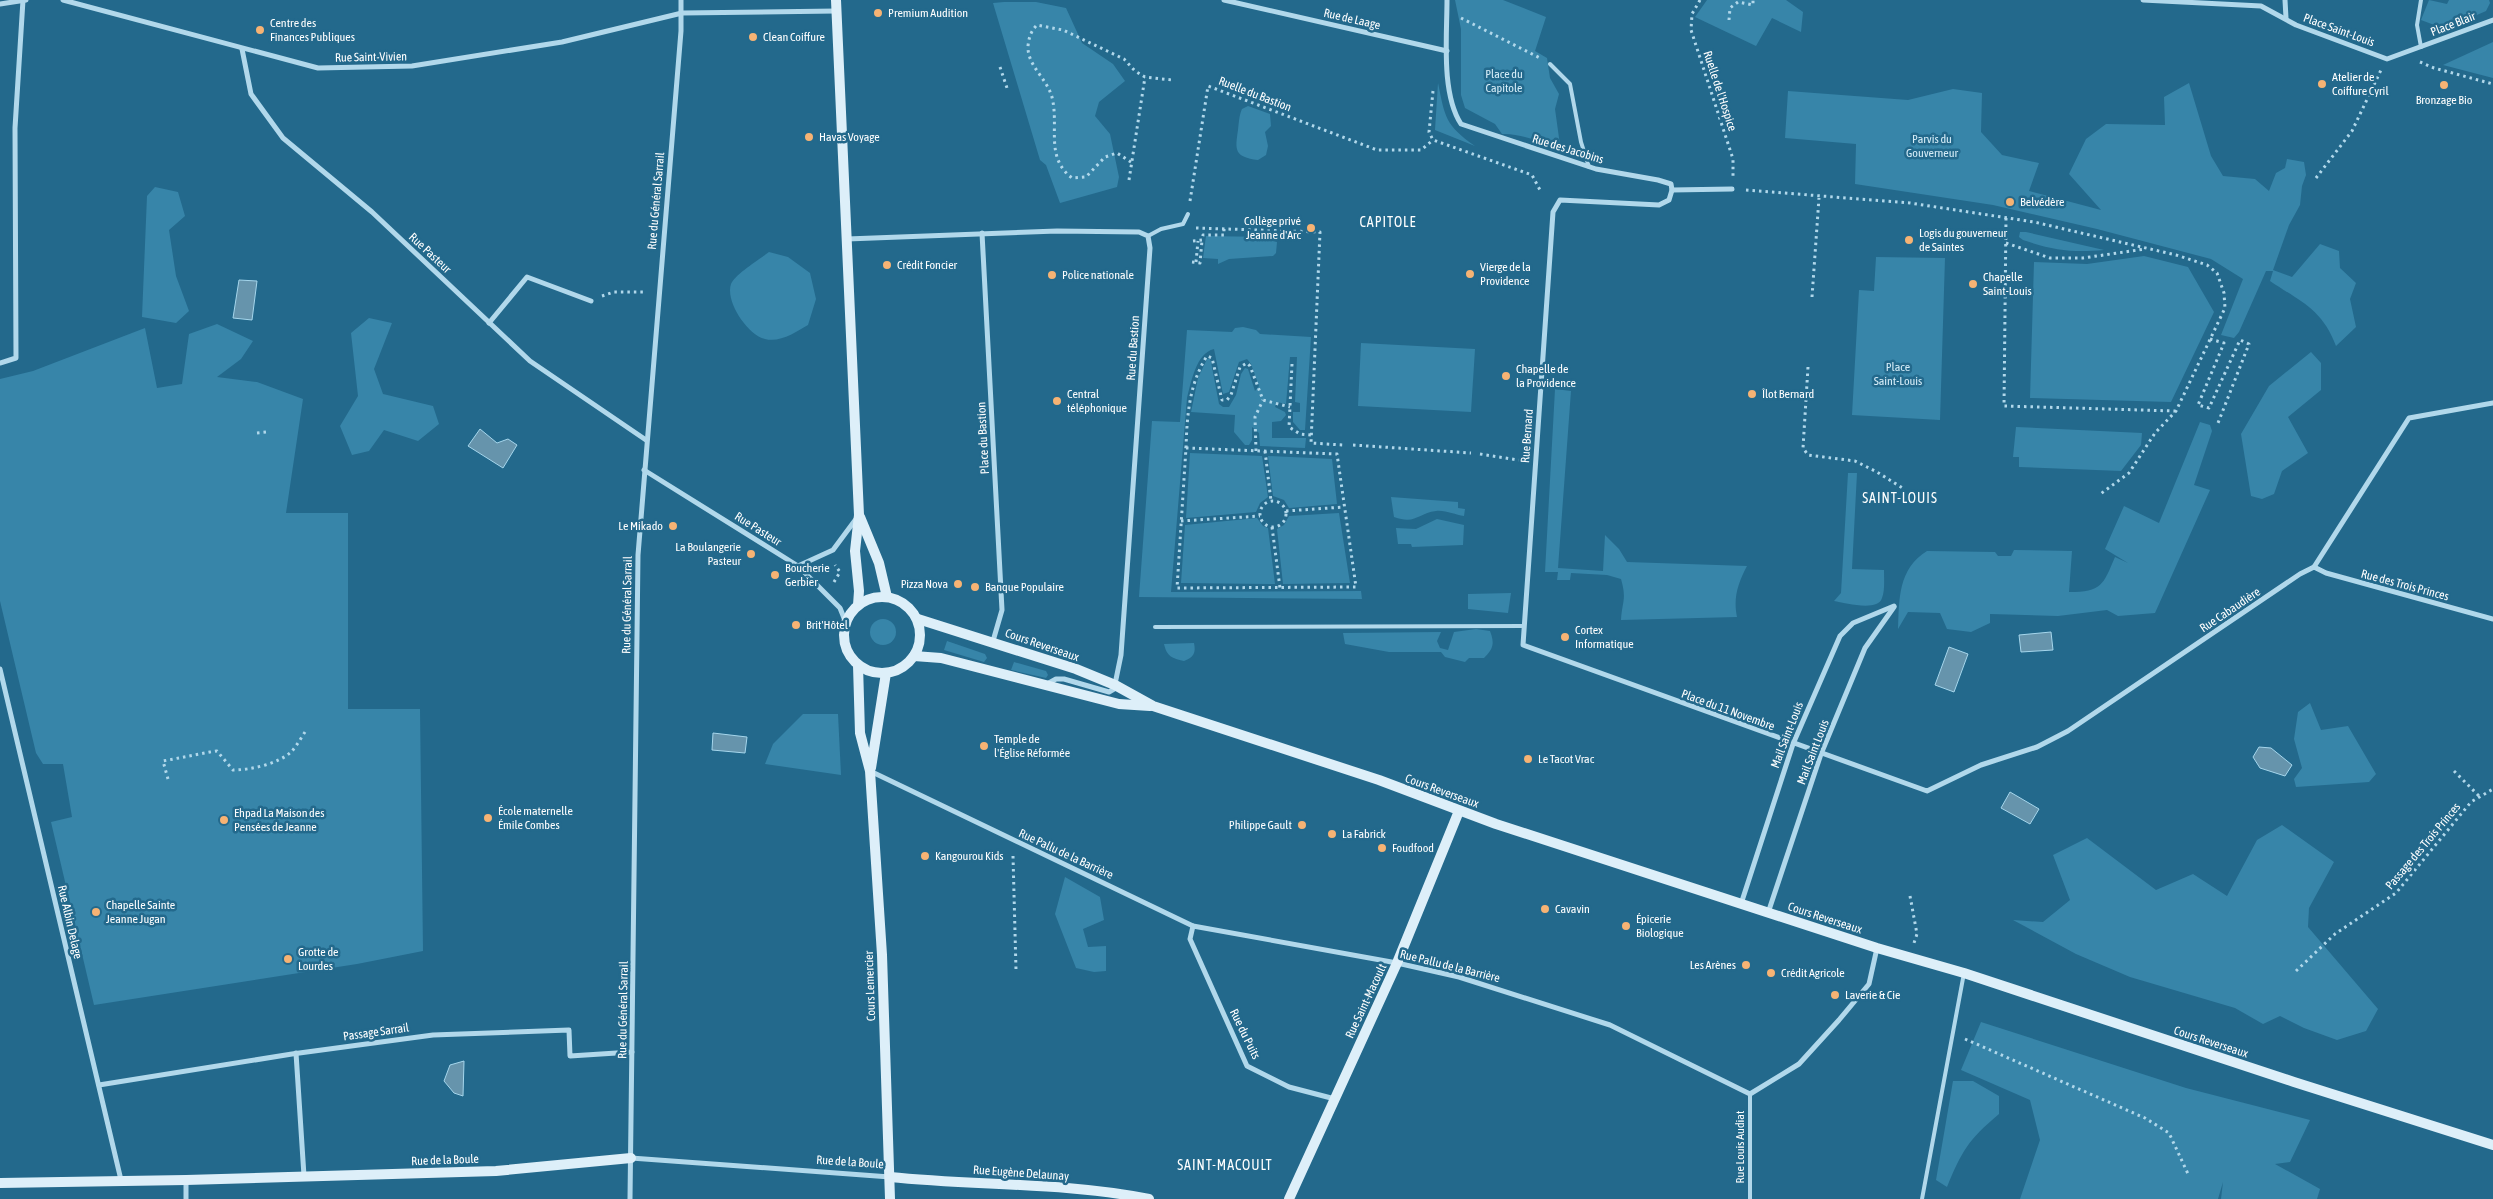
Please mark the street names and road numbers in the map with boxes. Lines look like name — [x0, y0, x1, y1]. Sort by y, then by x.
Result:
street label: Rue de Laage — [1322, 6, 1382, 32]
street label: Place Blair — [2429, 9, 2478, 39]
street label: Place Saint-Louis — [2301, 11, 2377, 49]
street label: Rue Saint-Vivien — [335, 49, 407, 65]
street label: Ruelle de l'Hospice — [1700, 49, 1740, 133]
street label: Ruelle du Bastion — [1217, 74, 1293, 114]
street label: Rue des Jacobins — [1531, 131, 1605, 167]
street label: Rue du Général Sarrail — [645, 151, 667, 250]
street label: Rue Pasteur — [406, 230, 454, 276]
street label: Rue du Bastion — [1124, 315, 1142, 381]
street label: Place du Bastion — [974, 401, 992, 475]
street label: Rue Bernard — [1518, 408, 1536, 464]
street label: Rue Pasteur — [732, 509, 784, 549]
street label: Rue du Général Sarrail — [619, 555, 635, 654]
street label: Rue des Trois Princes — [2360, 567, 2450, 603]
street label: Rue Cabaudière — [2197, 585, 2263, 635]
street label: Cours Reverseaux — [1003, 626, 1081, 664]
street label: Place du 11 Novembre — [1679, 687, 1777, 733]
street label: Mail Saint-Louis — [1768, 700, 1806, 770]
street label: Mail Saint Louis — [1794, 717, 1832, 787]
street label: Cours Reverseaux — [1403, 771, 1481, 811]
street label: Passage des Trois Princes — [2383, 800, 2463, 892]
street label: Rue Pallu de la Barrière — [1017, 826, 1115, 882]
street label: Rue Albin Delage — [55, 884, 85, 960]
street label: Cours Reverseaux — [1786, 899, 1864, 937]
street label: Rue Pallu de la Barrière — [1399, 947, 1501, 985]
street label: Cours Lemercier — [862, 950, 878, 1021]
street label: Rue du Général Sarrail — [615, 960, 631, 1059]
street label: Rue Saint-Macoult — [1343, 961, 1390, 1041]
street label: Rue du Puits — [1227, 1007, 1263, 1061]
street label: Passage Sarrail — [342, 1020, 411, 1044]
street label: Cours Reverseaux — [2172, 1023, 2250, 1061]
street label: Rue Louis Audiat — [1733, 1110, 1747, 1183]
street label: Rue de la Boule — [411, 1152, 479, 1168]
street label: Rue de la Boule — [816, 1153, 884, 1171]
street label: Rue Eugène Delaunay — [973, 1163, 1069, 1183]

